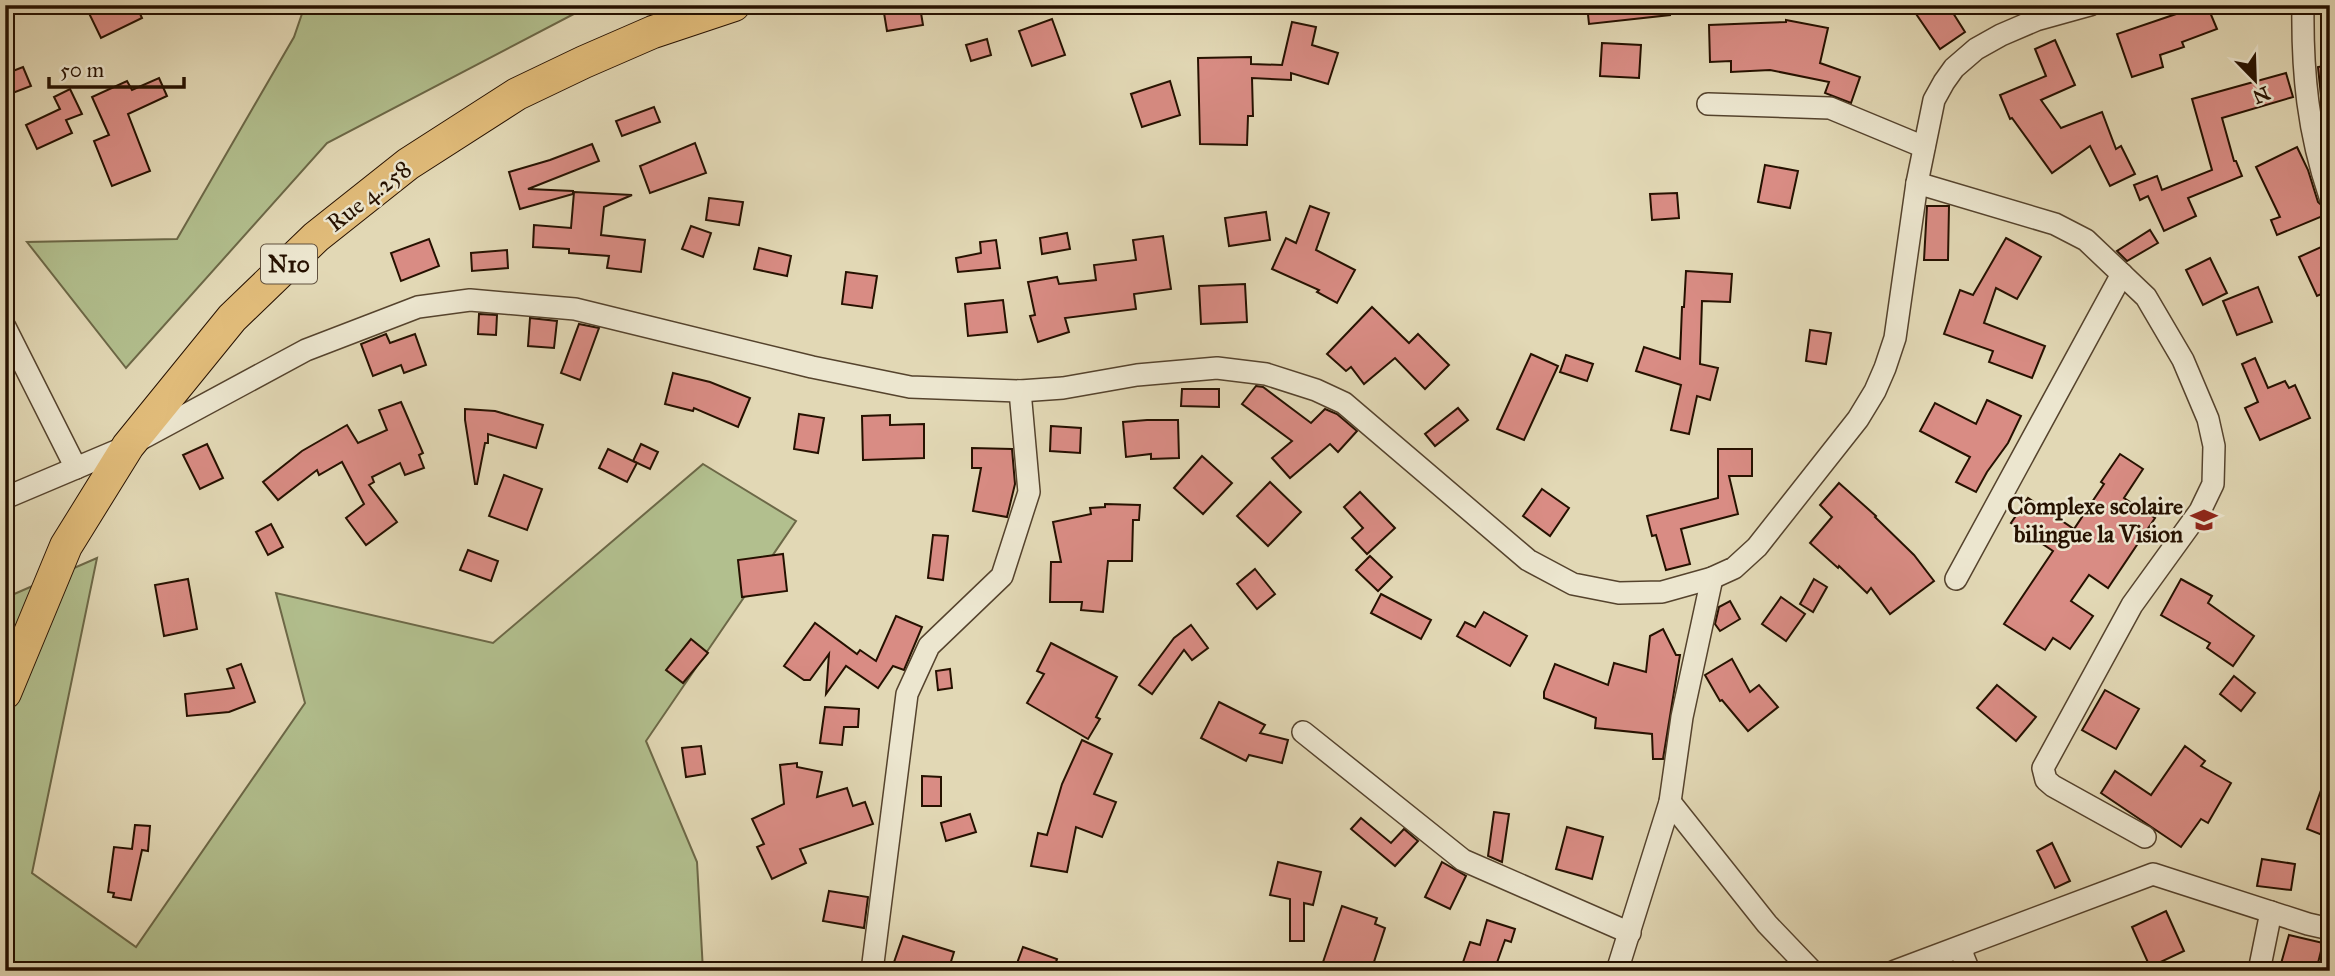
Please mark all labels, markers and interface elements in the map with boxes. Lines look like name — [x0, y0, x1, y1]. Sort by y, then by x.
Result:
scale bar — [49, 46, 184, 90]
north arrow — [2220, 46, 2290, 116]
text: 50 m — [60, 57, 105, 83]
text: N — [2250, 81, 2273, 109]
street label: Rue 4.258 — [321, 154, 417, 238]
road number: N10 — [261, 244, 317, 284]
place label: Complexe scolaire bilingue la Vision — [2007, 491, 2183, 549]
school or university icon: Complexe scolaire bilingue la Vision — [2189, 505, 2219, 535]

